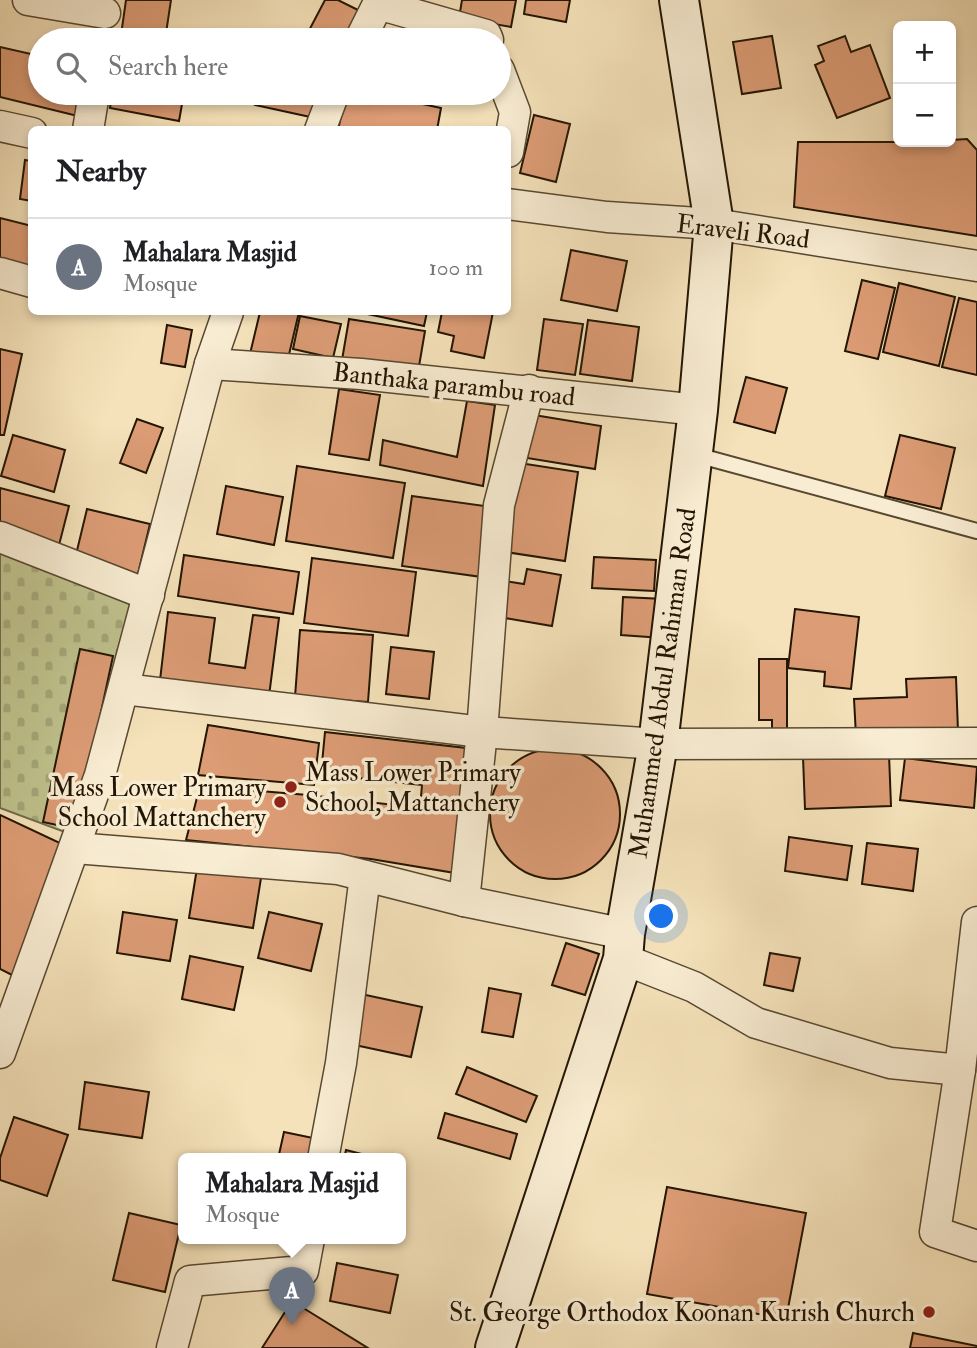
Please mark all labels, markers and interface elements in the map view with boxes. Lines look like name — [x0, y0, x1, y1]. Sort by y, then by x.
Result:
map controls — [893, 21, 956, 147]
button: + — [893, 21, 956, 84]
search box — [28, 28, 511, 105]
icon: search — [52, 48, 90, 86]
text: Search here — [108, 51, 228, 83]
button: − — [893, 84, 956, 147]
text: Nearby — [56, 153, 146, 190]
street label: Eraveli Road — [674, 208, 812, 256]
text: Mahalara Masjid — [123, 237, 296, 269]
text: A — [72, 253, 86, 282]
text: 100 m — [429, 253, 483, 282]
text: Mosque — [123, 269, 197, 298]
street label: Banthaka parambu road — [331, 356, 577, 415]
street label: Muhammed Abdul Rahiman Road — [623, 506, 703, 860]
place label: Mass Lower Primary School, Mattanchery — [305, 757, 521, 819]
place label: Mass Lower Primary School Mattanchery — [50, 772, 267, 834]
marker: Mass Lower Primary School, Mattanchery — [283, 779, 299, 795]
marker: Mass Lower Primary School Mattanchery — [272, 794, 288, 810]
your location — [644, 899, 678, 933]
popup — [178, 1153, 406, 1244]
text: Mahalara Masjid — [205, 1168, 379, 1200]
text: Mosque — [205, 1200, 280, 1229]
pin: A — [269, 1267, 315, 1325]
place label: St. George Orthodox Koonan Kurish Church — [449, 1297, 915, 1329]
marker: St. George Orthodox Koonan Kurish Church — [921, 1304, 937, 1320]

